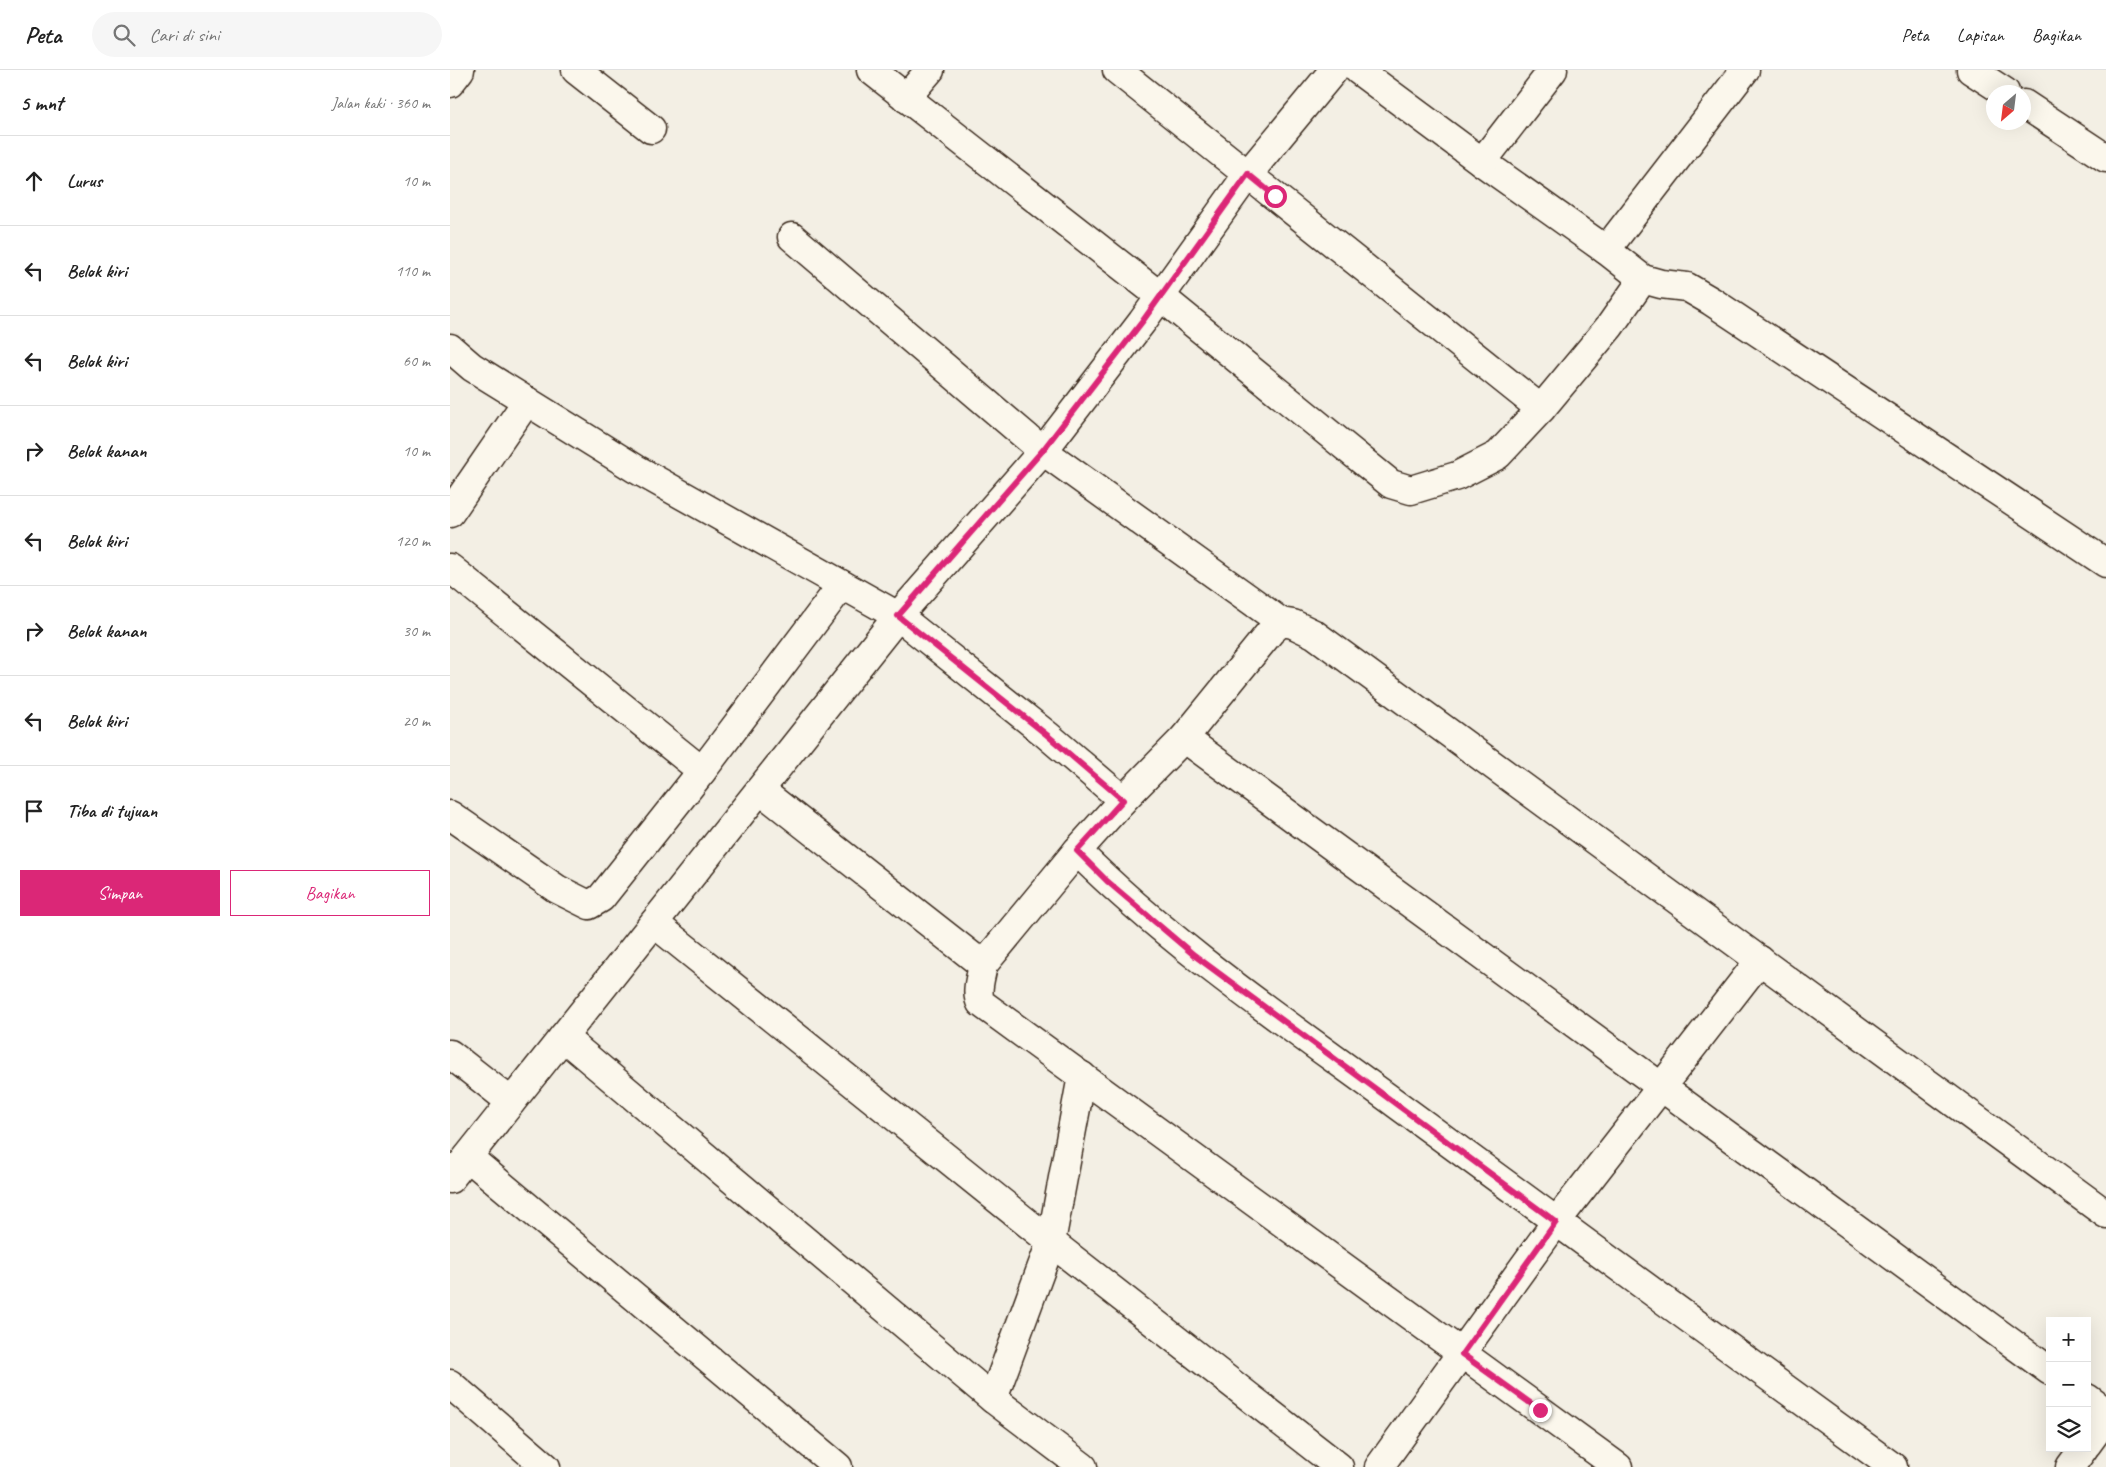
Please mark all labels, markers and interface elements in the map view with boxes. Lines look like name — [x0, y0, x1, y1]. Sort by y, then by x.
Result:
search box — [92, 12, 442, 57]
text: Peta — [25, 20, 62, 50]
icon: search — [110, 21, 138, 49]
text: Cari di sini — [150, 23, 220, 47]
text: Peta — [1902, 24, 1929, 46]
text: Lapisan — [1957, 24, 2004, 46]
text: Bagikan — [2032, 24, 2081, 46]
north arrow — [1986, 85, 2031, 130]
text: 5 mnt — [20, 90, 63, 116]
text: Jalan kaki · 360 m — [332, 93, 430, 113]
icon: ahead — [20, 167, 48, 195]
text: Lurus — [67, 169, 102, 193]
text: 10 m — [403, 171, 430, 191]
route start — [1264, 185, 1287, 208]
icon: left — [20, 257, 48, 285]
text: Belok kiri — [67, 259, 127, 283]
text: 110 m — [396, 261, 430, 281]
icon: left — [20, 347, 48, 375]
text: Belok kiri — [67, 349, 127, 373]
text: 60 m — [403, 351, 430, 371]
icon: right — [20, 437, 48, 465]
text: Belok kanan — [67, 439, 146, 463]
text: 10 m — [403, 441, 430, 461]
icon: left — [20, 527, 48, 555]
text: Belok kiri — [67, 529, 127, 553]
text: 120 m — [396, 531, 430, 551]
icon: right — [20, 617, 48, 645]
text: Belok kanan — [67, 619, 146, 643]
text: 30 m — [403, 621, 430, 641]
icon: left — [20, 707, 48, 735]
text: Belok kiri — [67, 709, 127, 733]
text: 20 m — [403, 711, 430, 731]
icon: arrive — [20, 797, 48, 825]
text: Tiba di tujuan — [67, 799, 157, 823]
button: Simpan — [20, 870, 220, 916]
button: Bagikan — [230, 870, 430, 916]
map controls — [2046, 1317, 2091, 1452]
button: + — [2046, 1317, 2091, 1362]
button: − — [2046, 1362, 2091, 1407]
route end — [1529, 1399, 1552, 1422]
button: layers — [2046, 1407, 2091, 1452]

